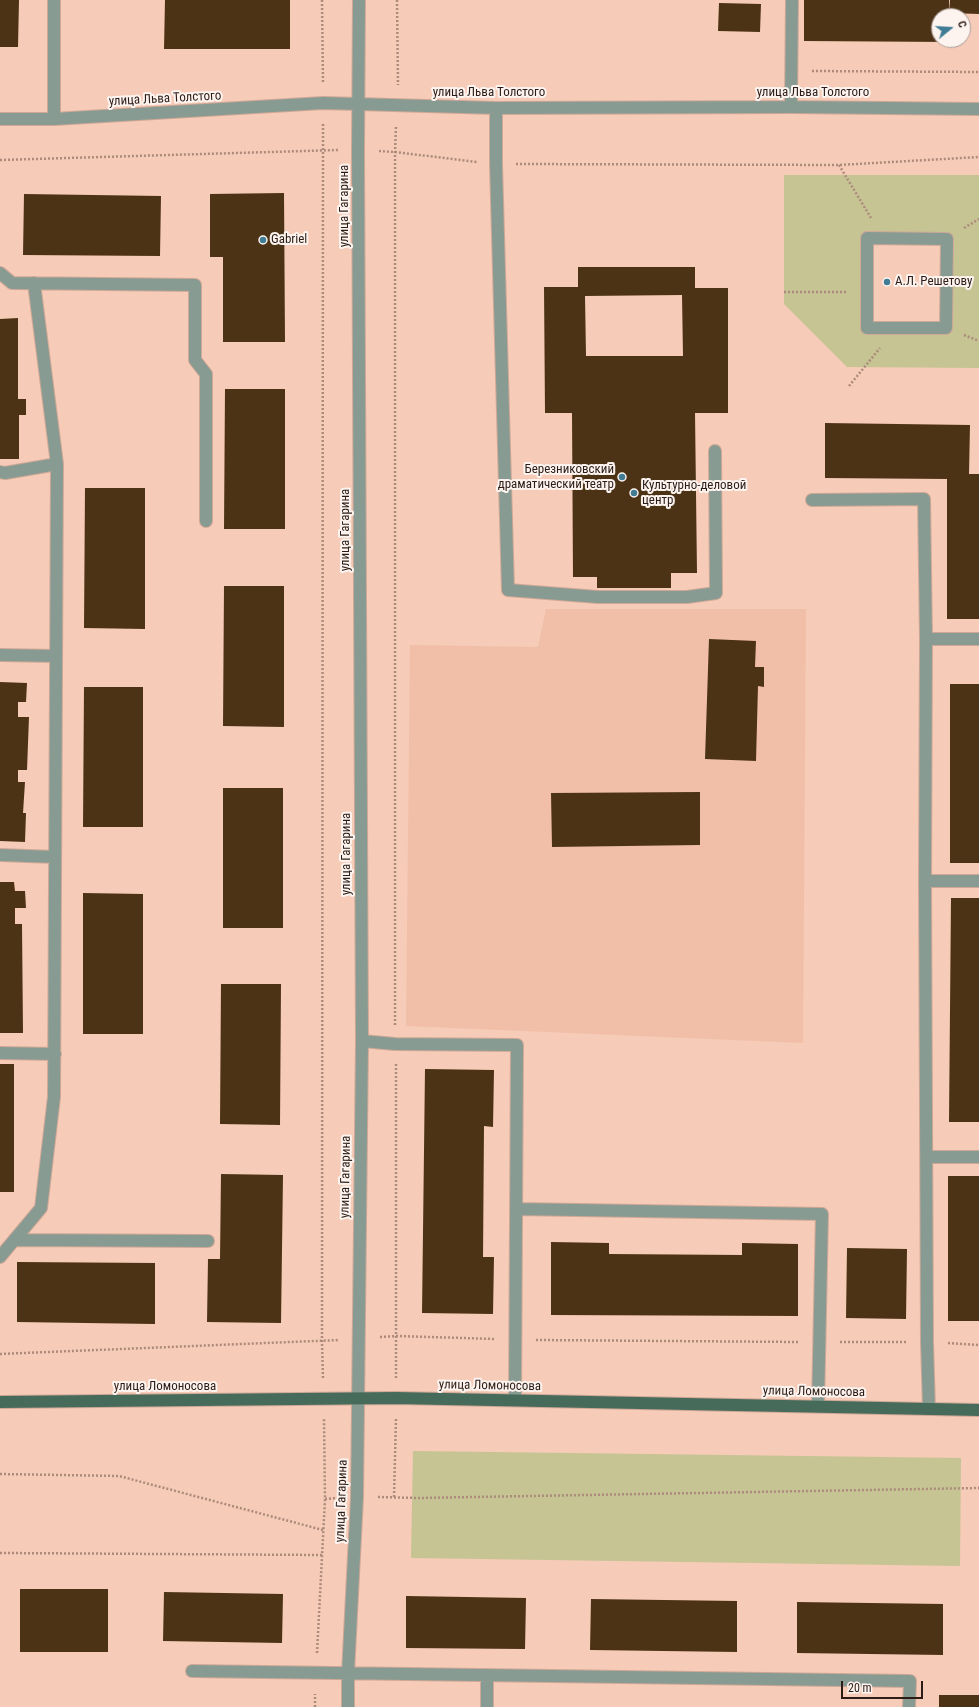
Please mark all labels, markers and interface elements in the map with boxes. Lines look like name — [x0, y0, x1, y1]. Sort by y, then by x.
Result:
north arrow — [931, 8, 971, 48]
text: С — [955, 19, 969, 29]
street label: улица Льва Толстого — [433, 85, 545, 101]
street label: улица Льва Толстого — [757, 85, 869, 101]
street label: улица Льва Толстого — [108, 88, 222, 110]
street label: улица Гагарина — [337, 165, 353, 247]
place label: Gabriel — [271, 232, 307, 248]
marker: Gabriel — [258, 235, 268, 245]
place label: А.Л. Решетову — [895, 274, 972, 290]
marker: А.Л. Решетову — [882, 277, 892, 287]
place label: Березниковский драматический театр — [498, 462, 614, 493]
marker: Березниковский драматический театр — [617, 472, 627, 482]
place label: Культурно-деловой центр — [642, 478, 746, 509]
marker: Культурно-деловой центр — [629, 488, 639, 498]
street label: улица Гагарина — [338, 489, 354, 571]
street label: улица Гагарина — [339, 813, 355, 895]
street label: улица Гагарина — [337, 1136, 355, 1218]
street label: улица Ломоносова — [439, 1377, 541, 1395]
street label: улица Ломоносова — [114, 1379, 216, 1395]
street label: улица Ломоносова — [763, 1383, 865, 1401]
street label: улица Гагарина — [333, 1459, 351, 1543]
scale bar — [843, 1673, 925, 1699]
text: 20 m — [848, 1681, 872, 1695]

